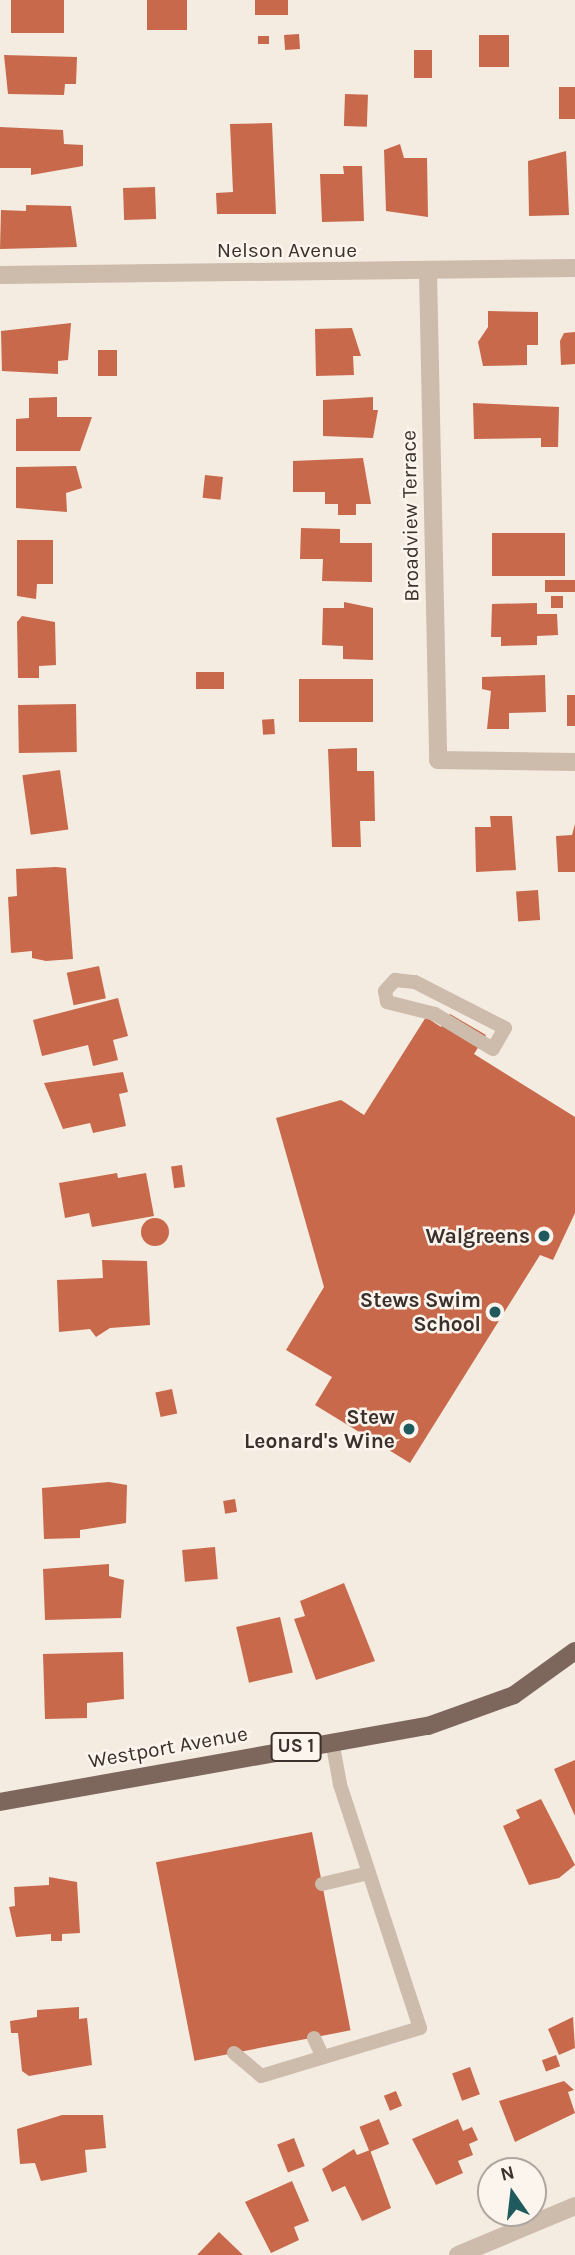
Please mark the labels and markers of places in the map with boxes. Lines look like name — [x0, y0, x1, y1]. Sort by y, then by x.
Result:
place label: Walgreens — [425, 1223, 530, 1249]
marker: Walgreens — [536, 1228, 552, 1244]
place label: Stews Swim School — [360, 1287, 481, 1337]
marker: Stews Swim School — [487, 1304, 503, 1320]
place label: Stew Leonard's Wine — [244, 1404, 395, 1454]
marker: Stew Leonard's Wine — [401, 1421, 417, 1437]

